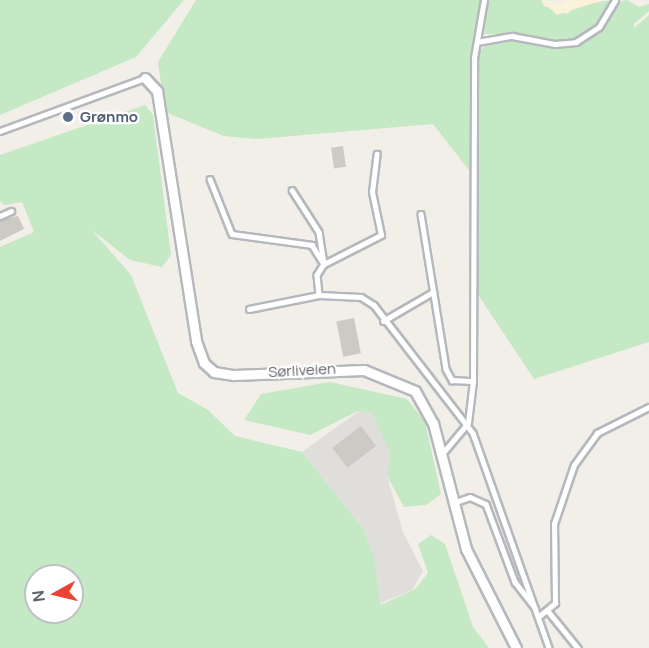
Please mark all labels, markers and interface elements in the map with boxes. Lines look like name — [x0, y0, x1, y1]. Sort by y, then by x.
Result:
place label: Grønmo — [80, 108, 138, 126]
marker: Grønmo — [61, 110, 75, 124]
street label: Sørliveien — [268, 359, 336, 381]
north arrow — [24, 564, 84, 624]
text: N — [26, 589, 50, 603]

